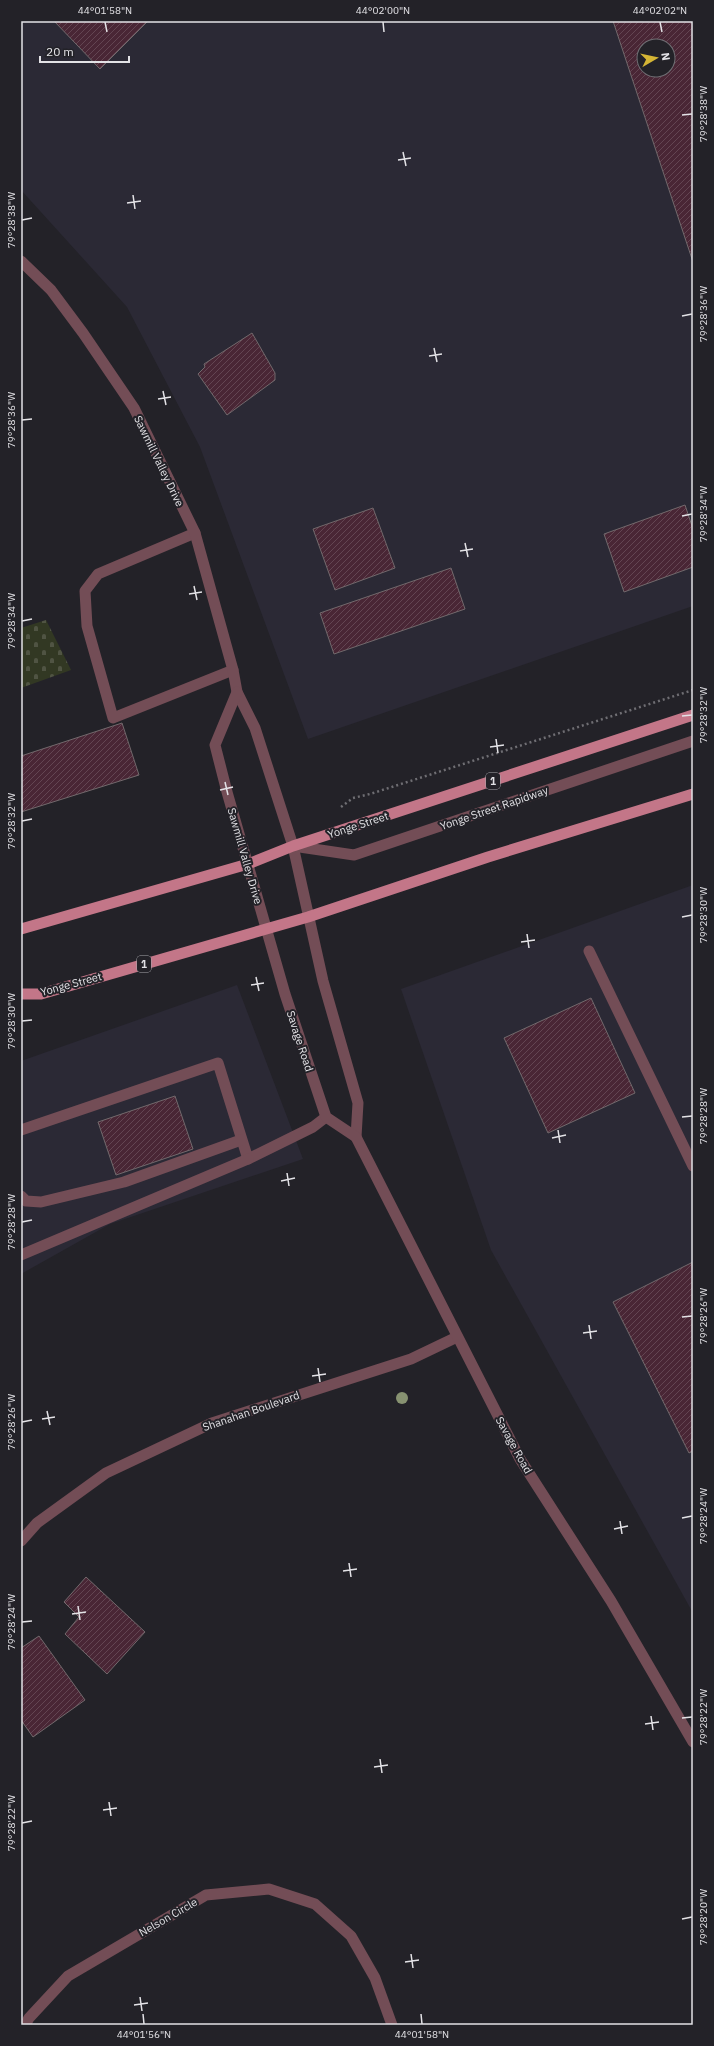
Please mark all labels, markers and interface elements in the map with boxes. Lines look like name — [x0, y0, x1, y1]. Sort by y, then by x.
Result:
text: 44°01'58"N — [78, 4, 132, 17]
text: 44°02'00"N — [356, 4, 410, 17]
text: 44°02'02"N — [633, 4, 687, 17]
scale bar — [40, 38, 129, 64]
north arrow — [636, 38, 676, 78]
text: 20 m — [46, 44, 74, 59]
text: N — [658, 51, 673, 61]
text: 79°28'38"W — [697, 86, 710, 142]
text: 79°28'38"W — [5, 192, 18, 248]
text: 79°28'36"W — [697, 286, 710, 342]
text: 79°28'36"W — [5, 392, 18, 448]
street label: Sawmill Valley Drive — [131, 413, 187, 509]
text: 79°28'34"W — [697, 486, 710, 542]
text: 79°28'34"W — [5, 593, 18, 649]
text: 79°28'32"W — [697, 687, 710, 743]
road number: 1 — [486, 773, 500, 789]
street label: Yonge Street Rapidway — [438, 783, 550, 833]
text: 79°28'32"W — [5, 793, 18, 849]
street label: Sawmill Valley Drive — [225, 806, 265, 906]
street label: Yonge Street — [326, 809, 390, 841]
text: 79°28'30"W — [697, 887, 710, 943]
road number: 1 — [137, 956, 151, 972]
street label: Yonge Street — [39, 969, 103, 999]
text: 79°28'30"W — [5, 993, 18, 1049]
street label: Savage Road — [284, 1009, 316, 1073]
text: 79°28'28"W — [697, 1088, 710, 1144]
text: 79°28'28"W — [5, 1194, 18, 1250]
text: 79°28'26"W — [697, 1288, 710, 1344]
street label: Shanahan Boulevard — [201, 1388, 301, 1434]
text: 79°28'26"W — [5, 1394, 18, 1450]
street label: Savage Road — [493, 1414, 535, 1476]
text: 79°28'24"W — [697, 1488, 710, 1544]
text: 79°28'24"W — [5, 1594, 18, 1650]
text: 79°28'22"W — [697, 1689, 710, 1745]
text: 79°28'22"W — [5, 1795, 18, 1851]
text: 79°28'20"W — [697, 1889, 710, 1945]
street label: Nelson Circle — [136, 1895, 200, 1939]
text: 44°01'56"N — [117, 2028, 171, 2041]
text: 44°01'58"N — [395, 2028, 449, 2041]

